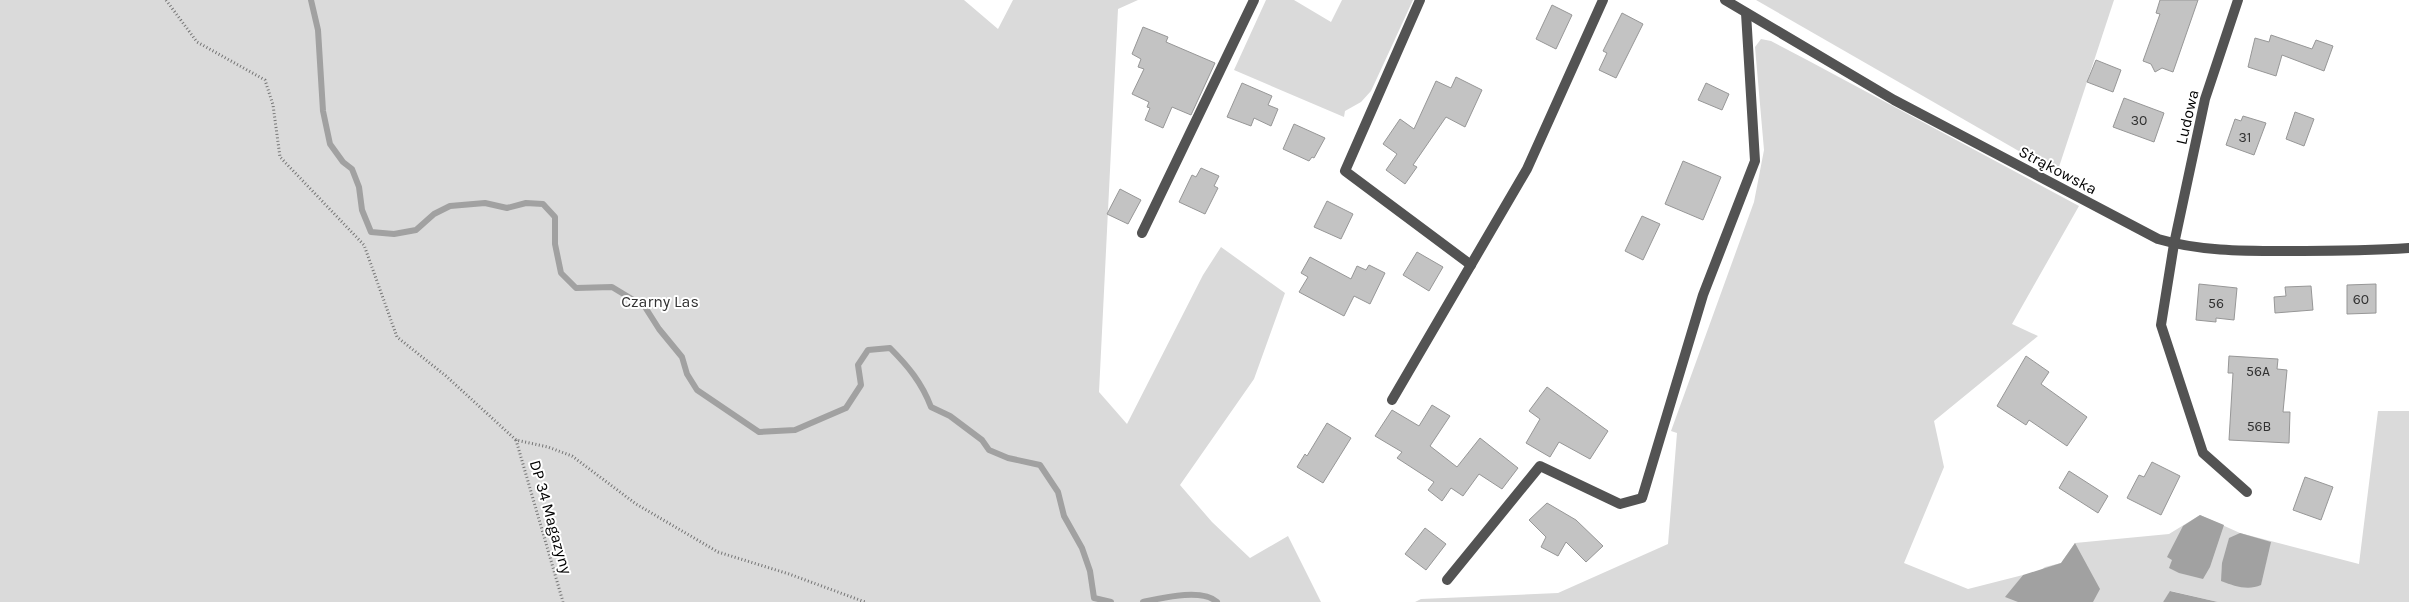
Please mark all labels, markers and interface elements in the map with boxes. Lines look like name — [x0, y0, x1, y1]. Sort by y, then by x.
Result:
street label: Ludowa — [2171, 88, 2203, 146]
house number: 30 — [2131, 112, 2147, 129]
house number: 31 — [2239, 129, 2251, 146]
street label: Strąkowska — [2016, 141, 2100, 199]
house number: 60 — [2353, 291, 2369, 308]
park label: Czarny Las — [621, 292, 699, 311]
house number: 56 — [2208, 295, 2224, 312]
house number: 56A — [2246, 363, 2270, 380]
house number: 56B — [2247, 418, 2271, 435]
street label: DP 34 Magazyny — [526, 458, 577, 577]

